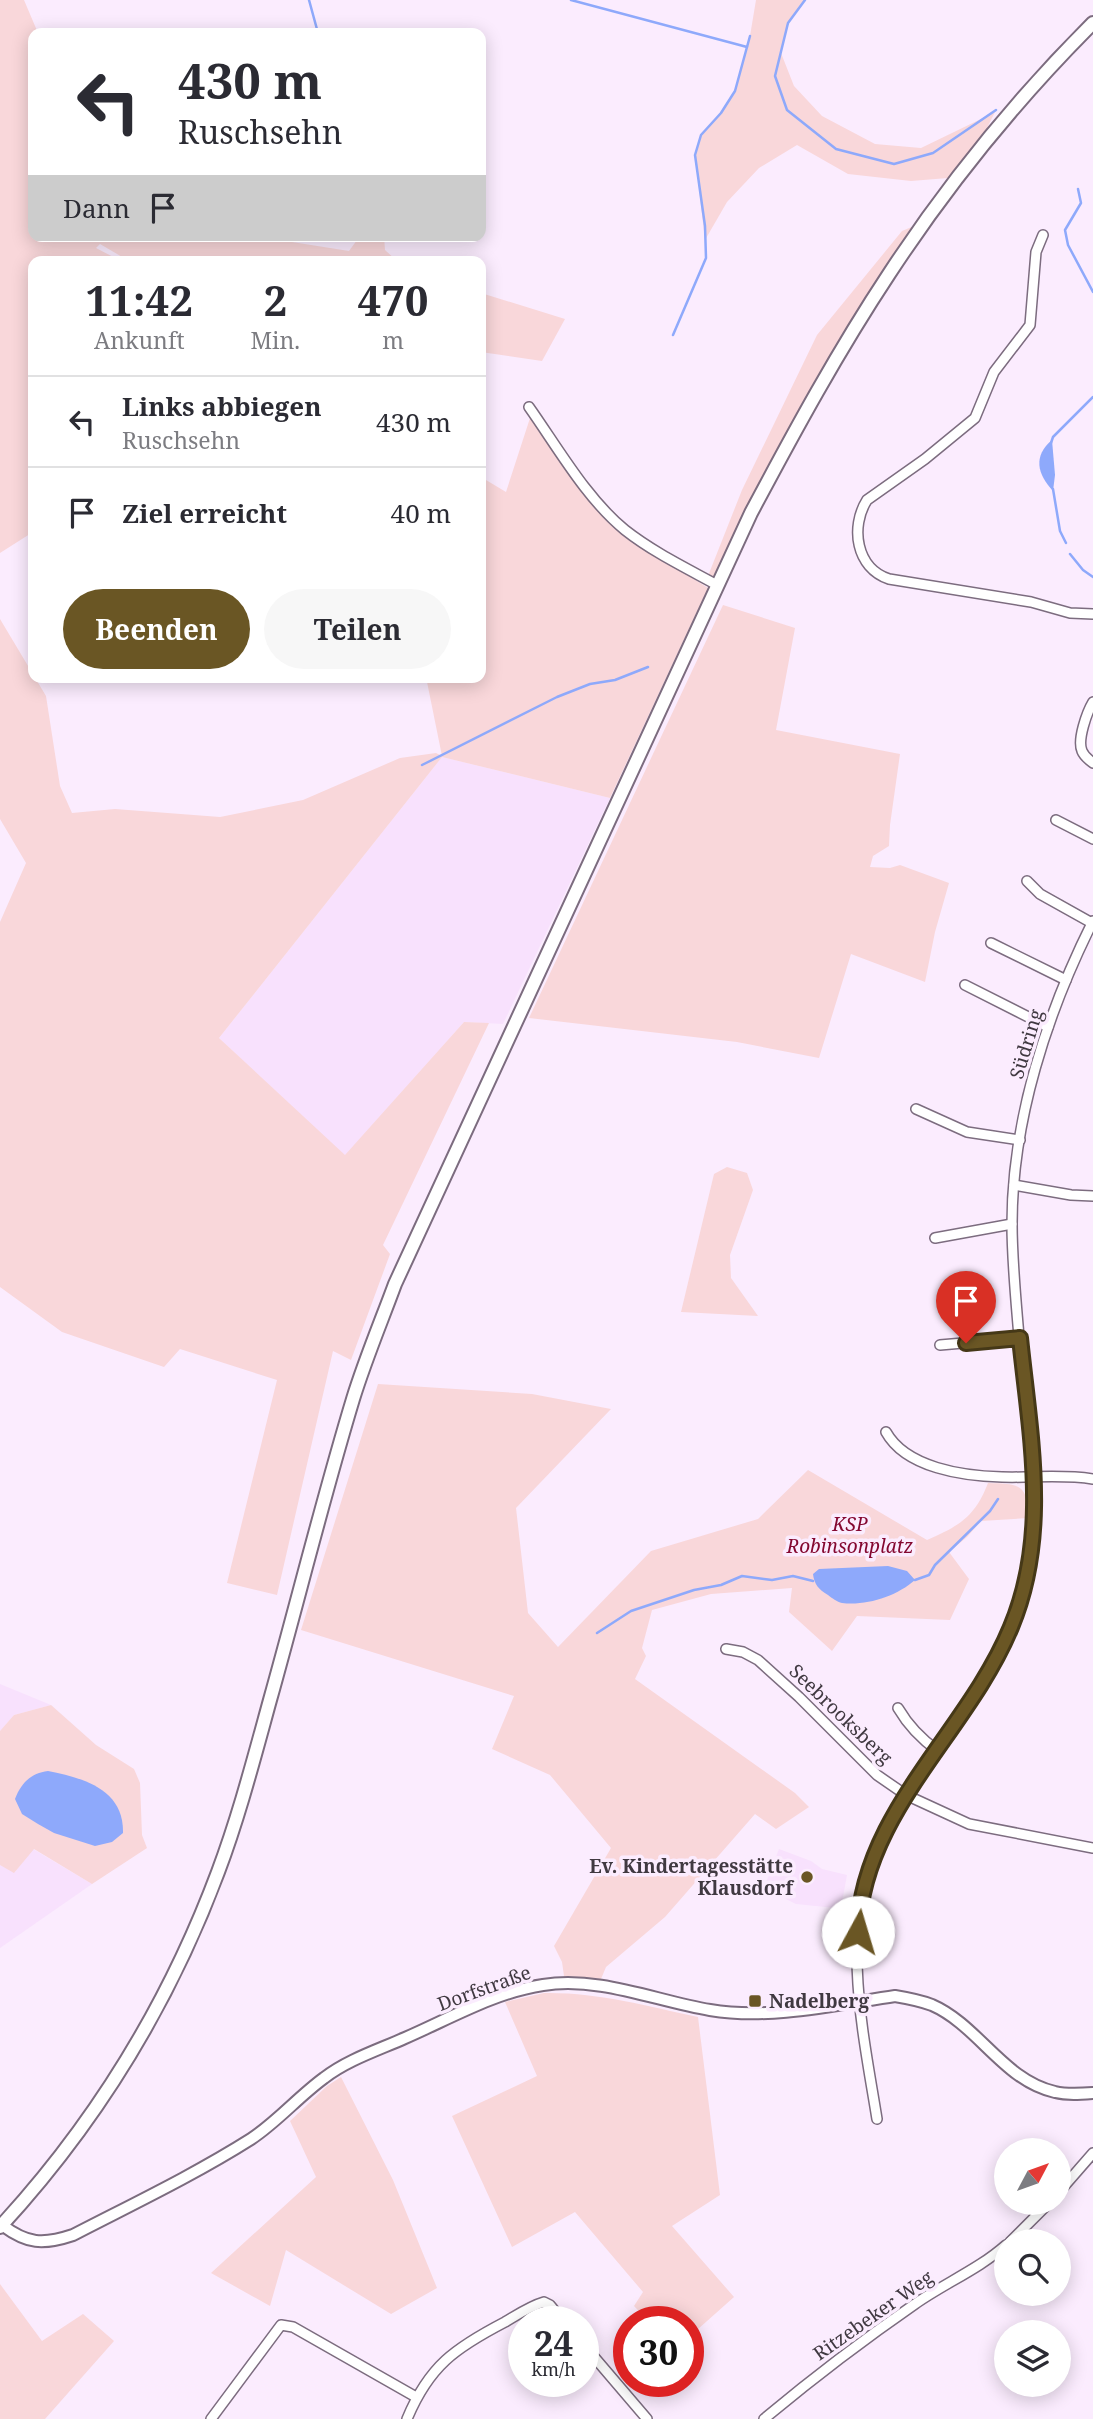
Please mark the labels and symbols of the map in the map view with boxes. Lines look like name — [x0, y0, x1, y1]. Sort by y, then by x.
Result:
street label: Südring — [1003, 1006, 1049, 1082]
pin — [936, 1271, 996, 1343]
park label: KSP Robinsonplatz — [786, 1511, 913, 1559]
street label: Seebrooksberg — [784, 1658, 898, 1770]
place label: Ev. Kindertagesstätte Klausdorf — [589, 1853, 795, 1901]
marker: Ev. Kindertagesstätte Klausdorf — [799, 1869, 815, 1885]
position arrow — [821, 1895, 895, 1969]
street label: Dorfstraße — [434, 1959, 534, 2017]
place label: Nadelberg — [769, 1988, 869, 2014]
marker: Nadelberg — [747, 1993, 763, 2009]
north arrow — [994, 2138, 1071, 2216]
street label: Ritzebeker Weg — [808, 2264, 938, 2366]
speed limit sign: 30 — [613, 2306, 704, 2397]

